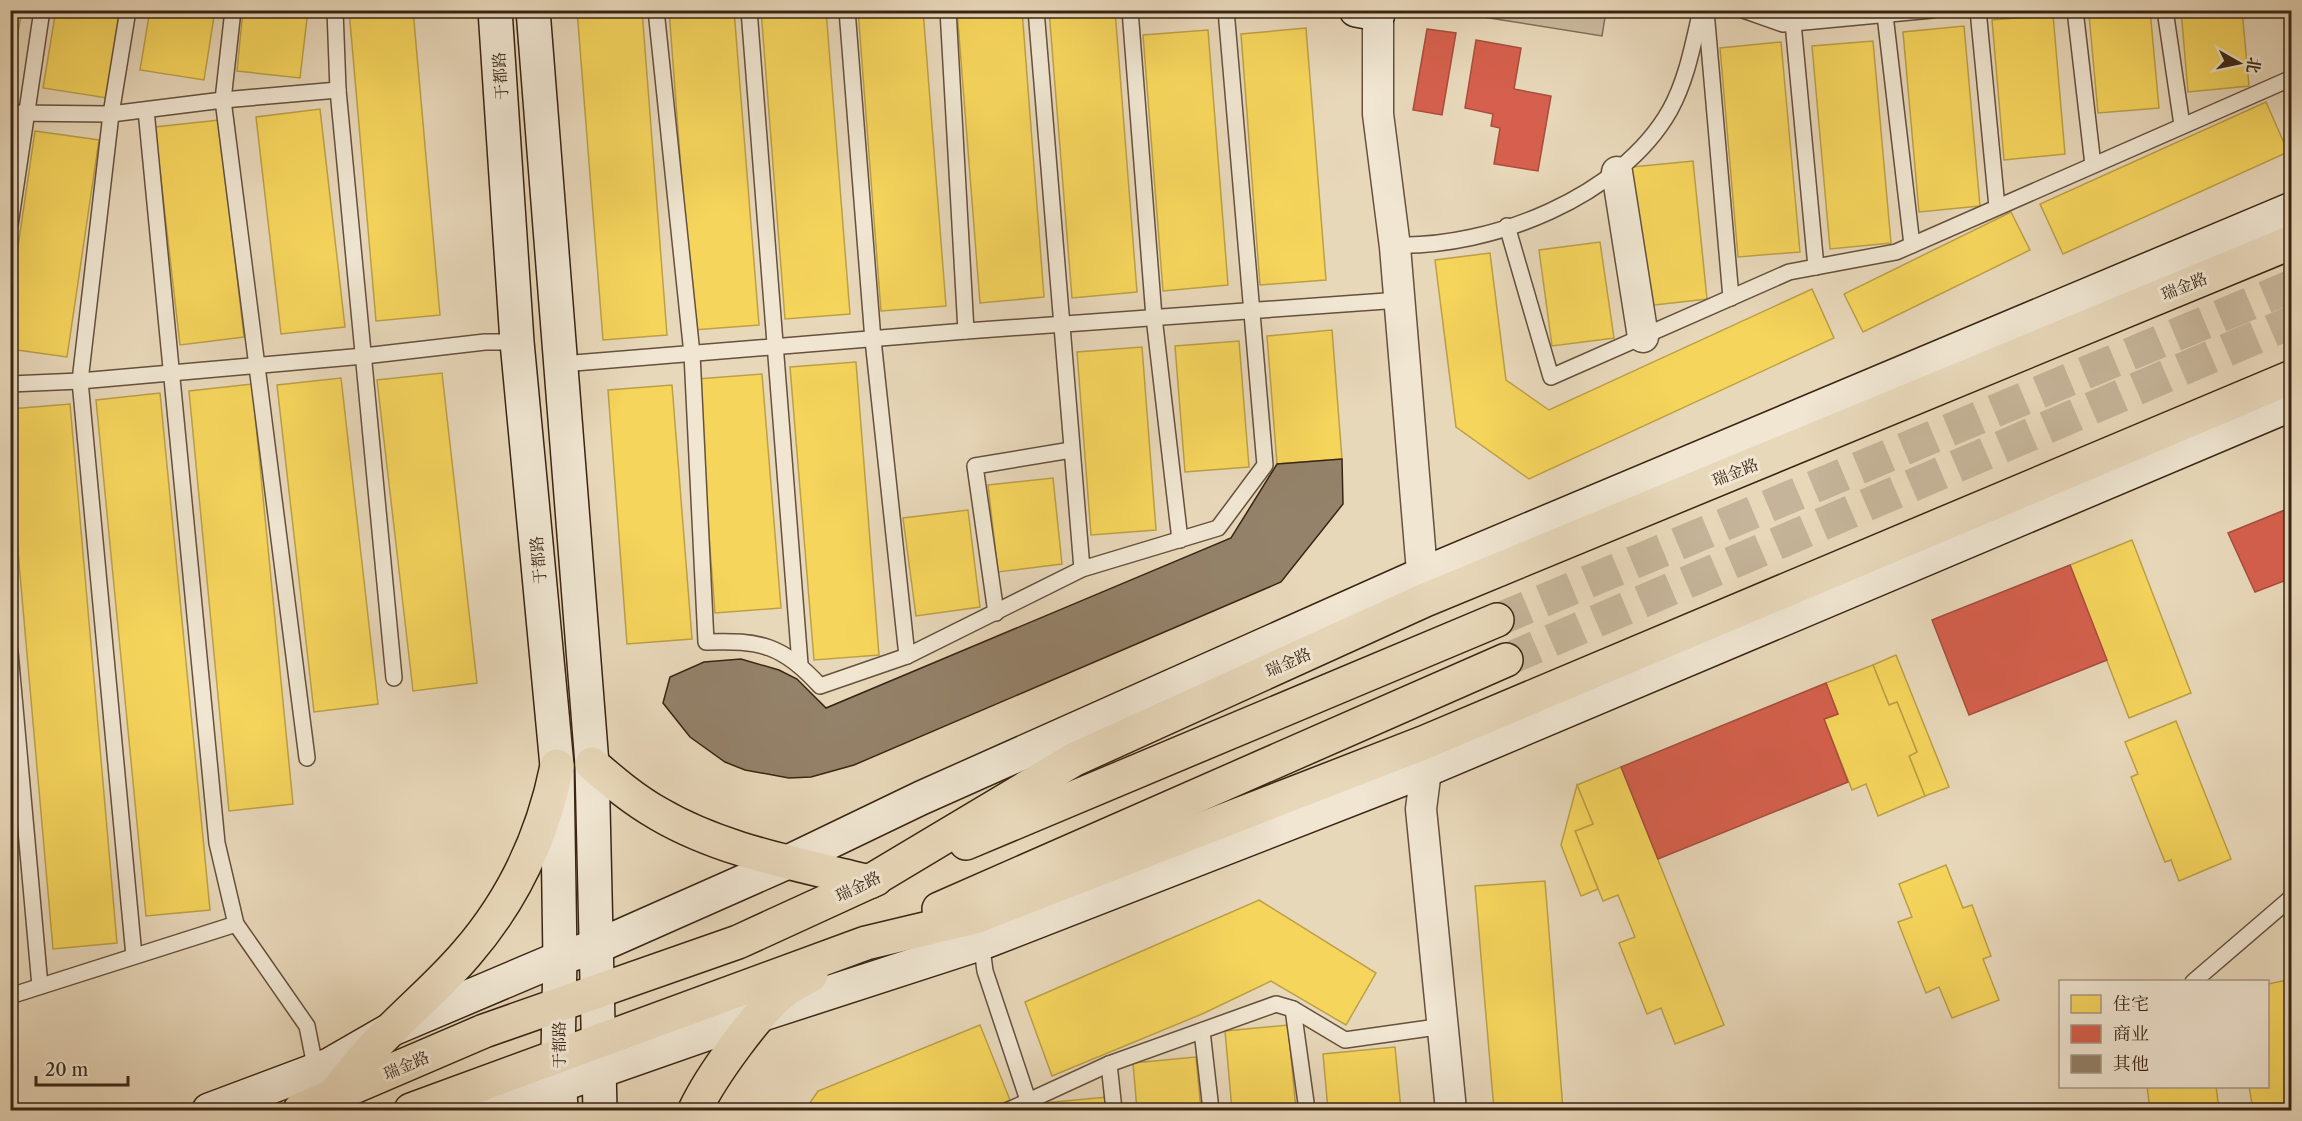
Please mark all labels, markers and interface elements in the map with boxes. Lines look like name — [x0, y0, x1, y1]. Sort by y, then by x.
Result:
north arrow — [2209, 33, 2269, 93]
street label: 于都路 — [488, 51, 512, 101]
text: 北 — [2243, 56, 2265, 75]
street label: 瑞金路 — [2158, 268, 2210, 304]
street label: 瑞金路 — [1709, 454, 1761, 490]
street label: 于都路 — [526, 535, 550, 585]
street label: 瑞金路 — [1262, 643, 1314, 681]
street label: 瑞金路 — [832, 866, 884, 906]
legend — [2059, 980, 2269, 1088]
text: 住宅 — [2113, 993, 2149, 1015]
street label: 于都路 — [549, 1021, 569, 1069]
text: 商业 — [2113, 1023, 2149, 1045]
street label: 瑞金路 — [380, 1046, 432, 1084]
scale bar — [36, 1049, 128, 1087]
text: 其他 — [2113, 1053, 2149, 1075]
text: 20 m — [45, 1059, 89, 1081]

